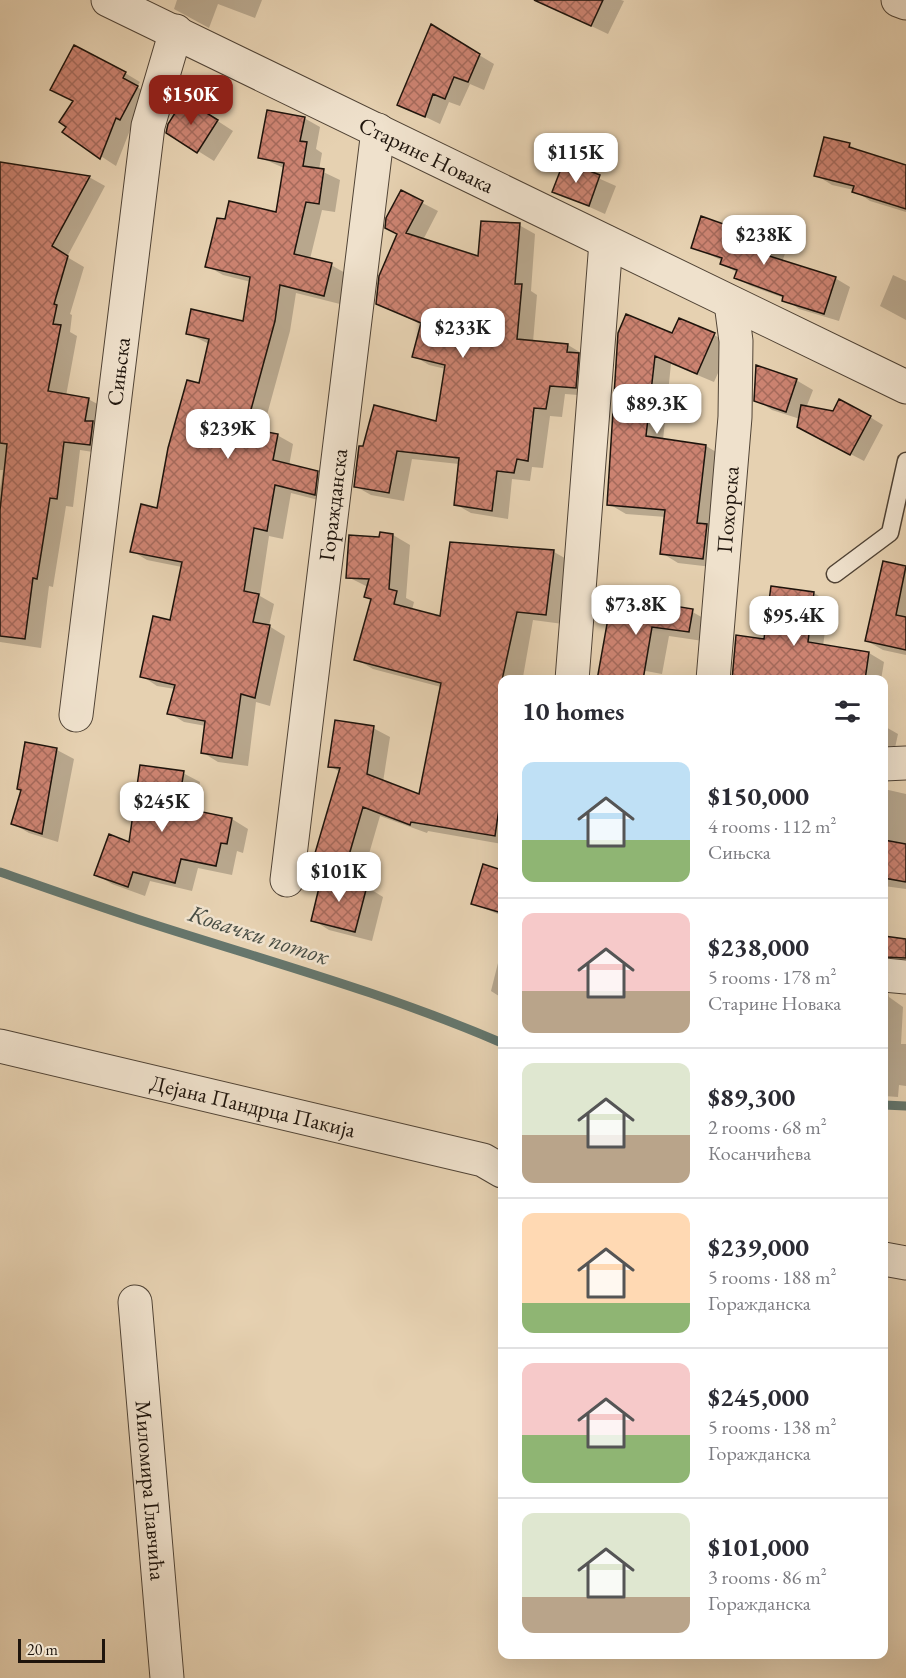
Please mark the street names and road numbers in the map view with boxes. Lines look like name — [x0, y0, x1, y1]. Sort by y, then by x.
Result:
street label: Старине Новака — [354, 110, 499, 200]
street label: Сињска — [100, 335, 137, 408]
street label: Горажданска — [312, 447, 354, 563]
street label: Похорска — [710, 465, 746, 554]
street label: Дејана Пандрца Пакија — [147, 1068, 359, 1144]
street label: Миломира Главчића — [128, 1399, 173, 1582]

